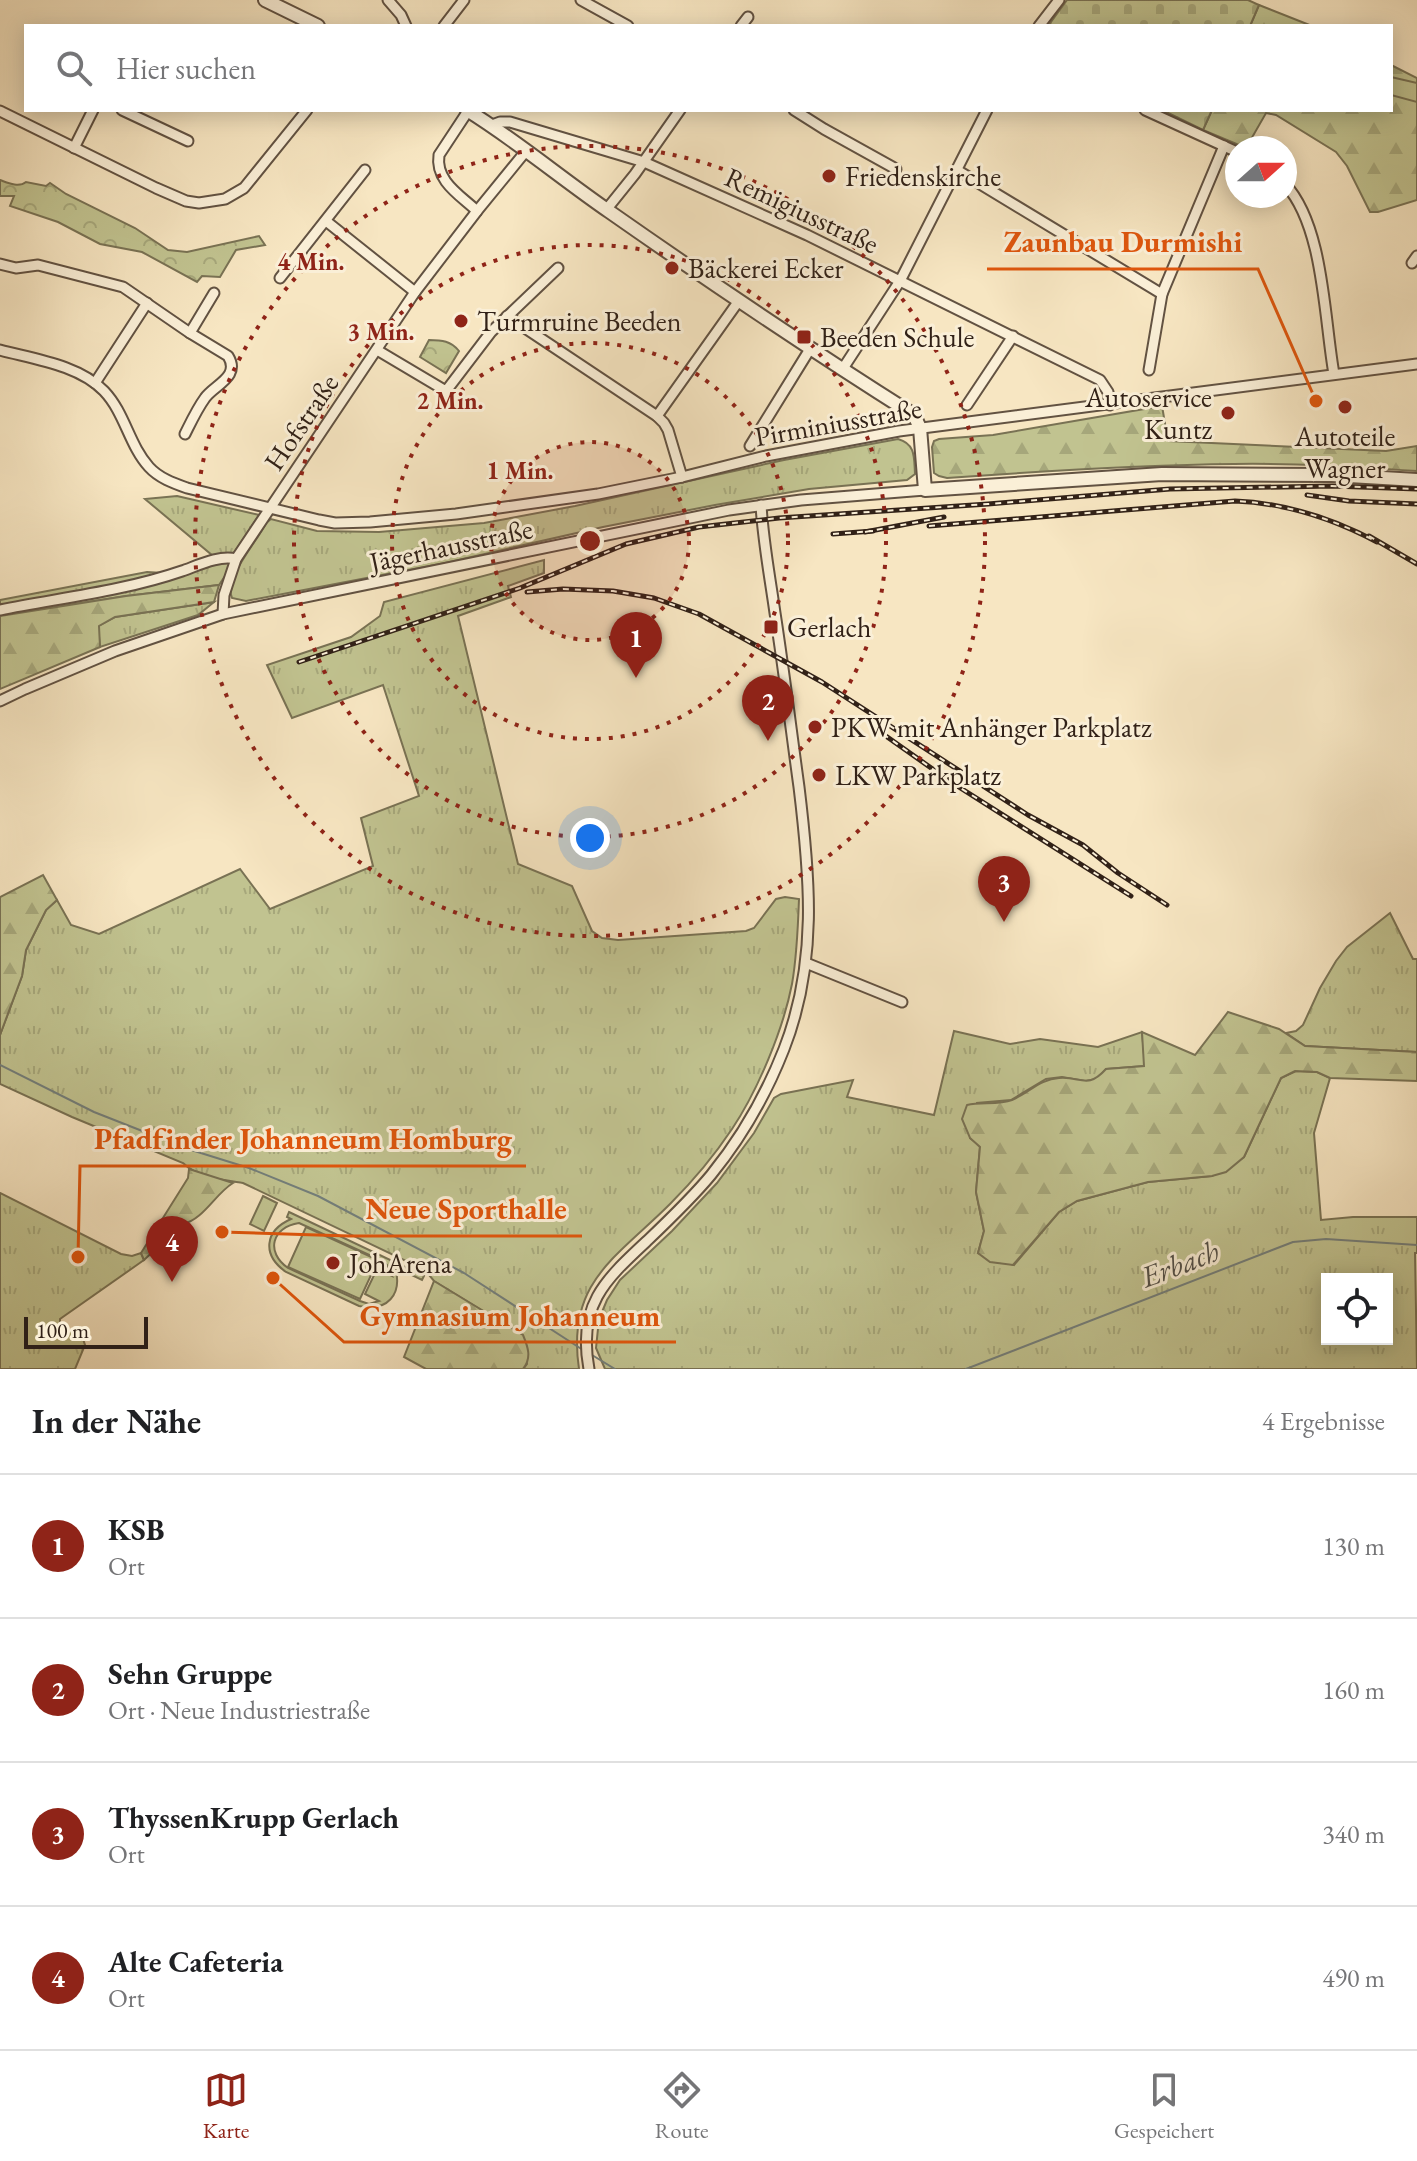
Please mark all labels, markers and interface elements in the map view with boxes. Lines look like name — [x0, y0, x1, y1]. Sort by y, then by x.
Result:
search box — [24, 24, 1393, 112]
icon: search — [52, 46, 96, 90]
text: Hier suchen — [116, 49, 256, 88]
north arrow — [1225, 136, 1297, 208]
place label: Friedenskirche — [845, 158, 1001, 194]
street label: Remigiusstraße — [719, 159, 885, 261]
marker: Friedenskirche — [820, 167, 838, 185]
callout: Zaunbau Durmishi — [987, 215, 1258, 269]
text: Zaunbau Durmishi — [1004, 222, 1242, 261]
text: 4 Min. — [278, 246, 344, 277]
place label: Bäckerei Ecker — [688, 250, 844, 286]
marker: Bäckerei Ecker — [663, 259, 681, 277]
place label: Turmruine Beeden — [477, 303, 682, 339]
marker: Turmruine Beeden — [452, 312, 470, 330]
text: 3 Min. — [348, 316, 414, 347]
place label: Beeden Schule — [820, 319, 975, 355]
marker: Beeden Schule — [795, 328, 813, 346]
street label: Hofstraße — [256, 367, 346, 477]
place label: Autoservice Kuntz — [1084, 379, 1212, 447]
text: 2 Min. — [417, 385, 483, 416]
street label: Pirminiusstraße — [752, 390, 924, 454]
marker: Autoteile Wagner — [1336, 398, 1354, 416]
marker: Autoservice Kuntz — [1219, 404, 1237, 422]
place label: Autoteile Wagner — [1294, 418, 1396, 486]
text: 1 Min. — [487, 455, 553, 486]
street label: Jägerhausstraße — [364, 510, 536, 580]
centre of rings — [576, 527, 604, 555]
place label: Gerlach — [787, 609, 871, 645]
pin: 1 — [610, 612, 662, 678]
marker: Gerlach — [762, 618, 780, 636]
pin: 2 — [742, 675, 794, 741]
place label: PKW mit Anhänger Parkplatz — [831, 709, 1152, 745]
marker: PKW mit Anhänger Parkplatz — [806, 718, 824, 736]
place label: LKW Parkplatz — [835, 757, 1001, 793]
marker: LKW Parkplatz — [810, 766, 828, 784]
your location — [570, 818, 610, 858]
pin: 3 — [978, 856, 1030, 922]
callout: Pfadfinder Johanneum Homburg — [80, 1112, 526, 1166]
text: Pfadfinder Johanneum Homburg — [94, 1119, 513, 1158]
callout: Neue Sporthalle — [349, 1182, 582, 1236]
text: Neue Sporthalle — [365, 1189, 567, 1228]
pin: 4 — [146, 1216, 198, 1282]
water label: Erbach — [1134, 1231, 1225, 1296]
place label: JohArena — [347, 1245, 453, 1281]
marker: JohArena — [324, 1254, 342, 1272]
map controls — [1321, 1273, 1393, 1345]
button: locate — [1321, 1273, 1393, 1345]
callout: Gymnasium Johanneum — [344, 1288, 676, 1342]
text: Gymnasium Johanneum — [360, 1296, 660, 1335]
scale bar — [24, 1313, 148, 1349]
text: 100 m — [36, 1316, 89, 1345]
text: In der Nähe — [32, 1399, 201, 1443]
text: 4 Ergebnisse — [1262, 1404, 1385, 1438]
text: KSB — [108, 1510, 165, 1549]
text: 1 — [51, 1529, 65, 1563]
text: 130 m — [1322, 1529, 1385, 1563]
text: Ort — [108, 1549, 145, 1583]
text: Sehn Gruppe — [108, 1654, 272, 1693]
text: 2 — [51, 1673, 65, 1707]
text: 160 m — [1322, 1673, 1385, 1707]
text: Ort · Neue Industriestraße — [108, 1693, 370, 1727]
text: ThyssenKrupp Gerlach — [108, 1798, 399, 1837]
text: 3 — [51, 1817, 65, 1851]
text: 340 m — [1322, 1817, 1385, 1851]
text: Ort — [108, 1837, 145, 1871]
text: Alte Cafeteria — [108, 1942, 283, 1981]
text: 4 — [51, 1961, 65, 1995]
text: 490 m — [1322, 1961, 1385, 1995]
text: Ort — [108, 1981, 145, 2015]
tab: Karte — [203, 2068, 249, 2145]
tab: Route — [655, 2068, 709, 2145]
tab: Gespeichert — [1114, 2068, 1214, 2145]

